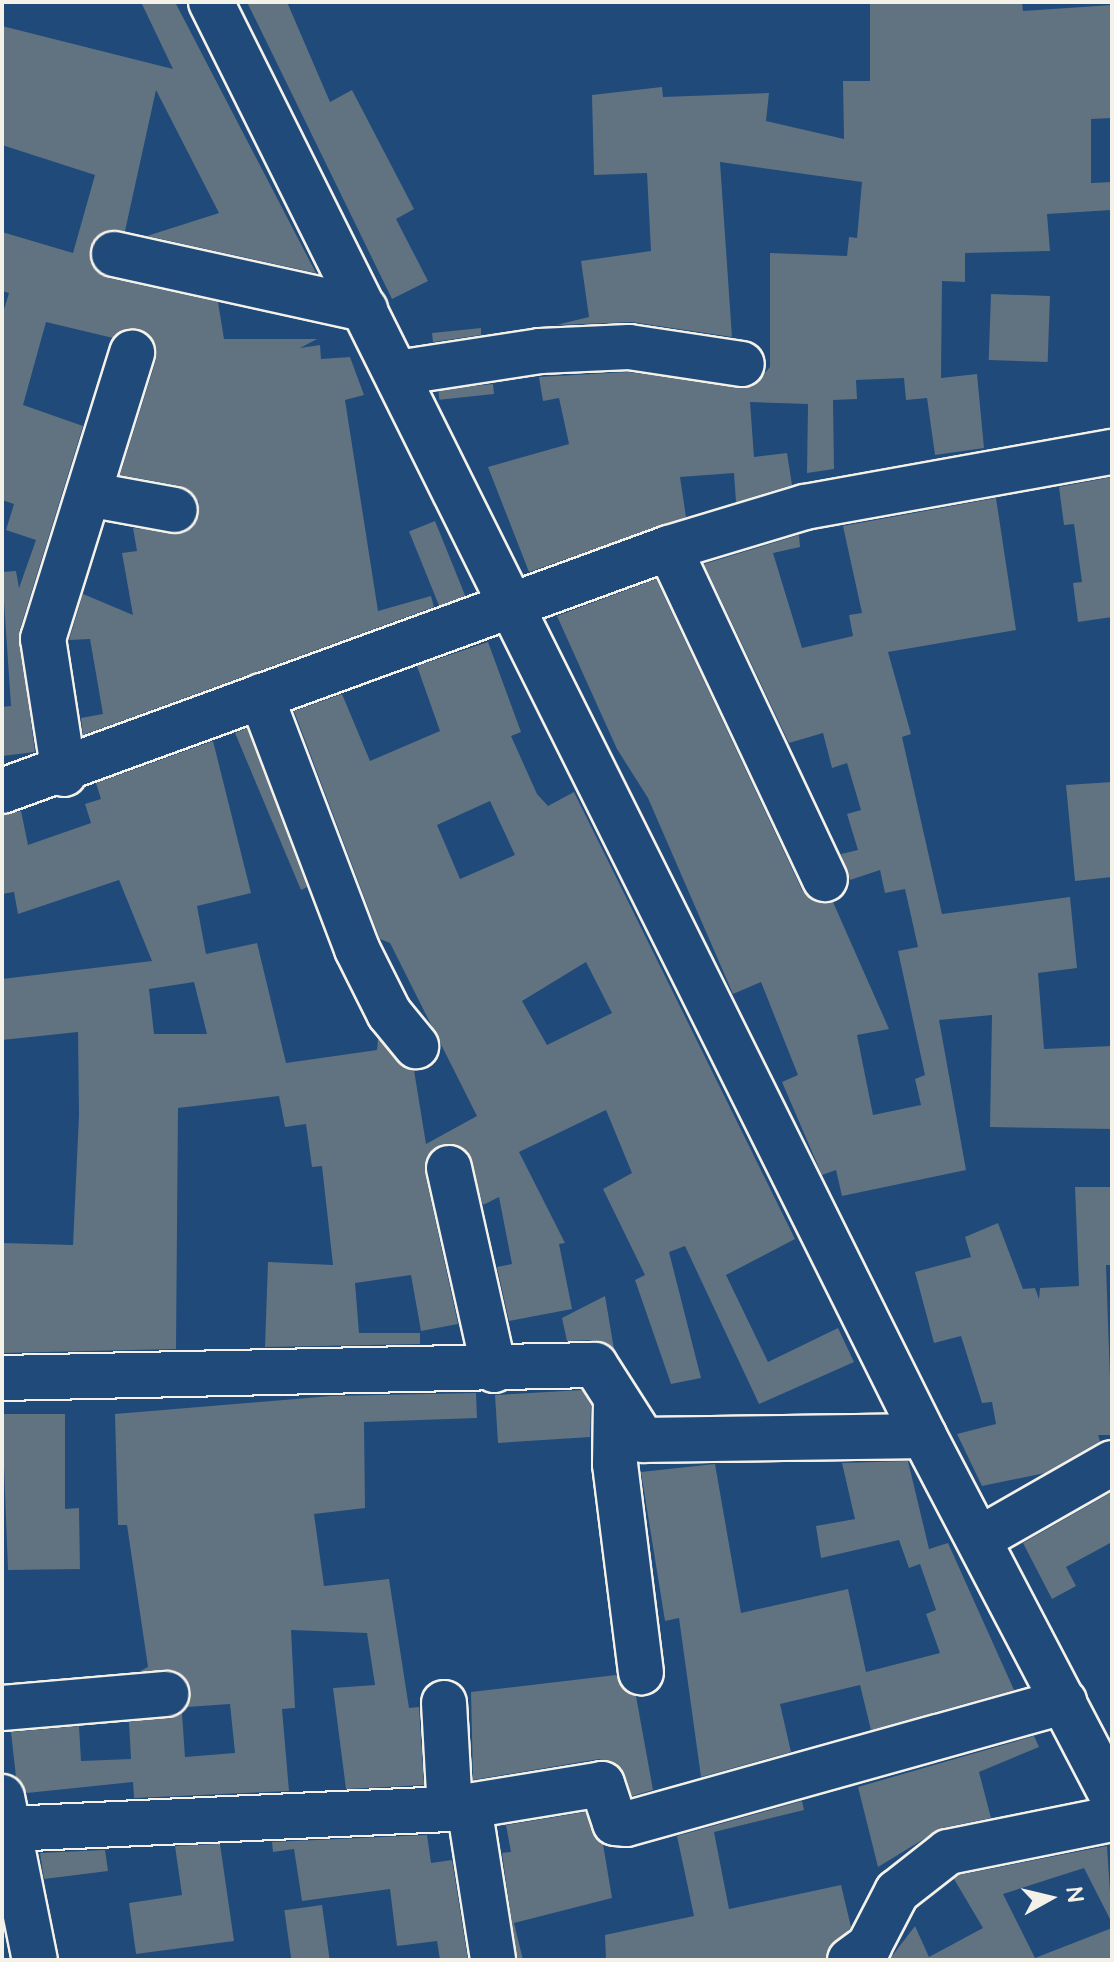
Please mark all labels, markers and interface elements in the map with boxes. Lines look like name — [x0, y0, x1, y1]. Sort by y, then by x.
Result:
north arrow — [1010, 1858, 1090, 1938]
text: N — [1058, 1886, 1091, 1904]

